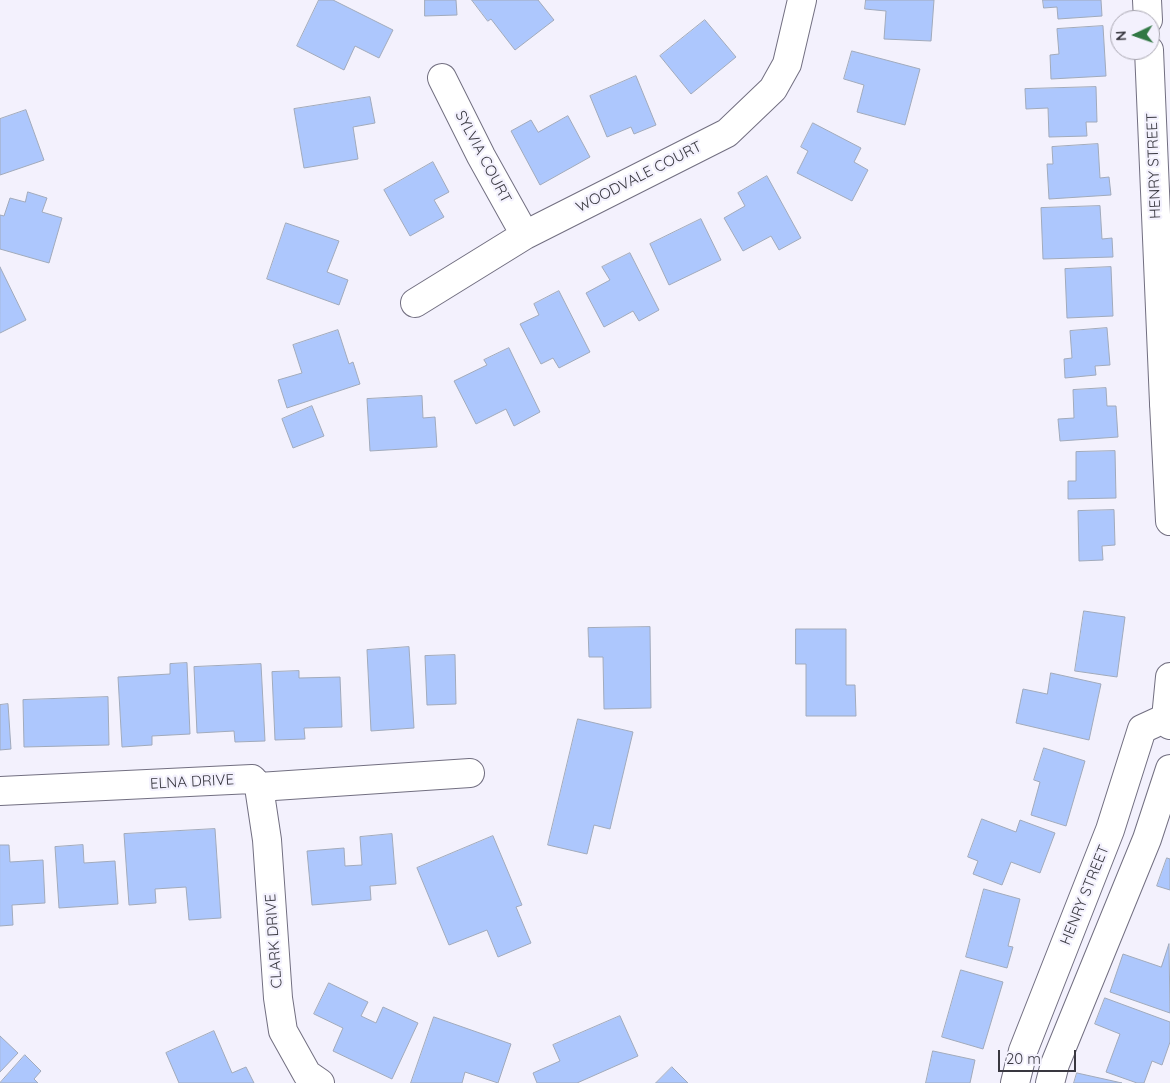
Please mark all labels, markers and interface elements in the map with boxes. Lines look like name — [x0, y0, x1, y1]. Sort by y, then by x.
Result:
north arrow — [1110, 10, 1160, 60]
text: N — [1112, 30, 1130, 41]
street label: SYLVIA COURT — [451, 108, 515, 206]
street label: HENRY STREET — [1143, 113, 1165, 219]
street label: WOODVALE COURT — [573, 138, 705, 216]
street label: ELNA DRIVE — [149, 771, 235, 793]
street label: HENRY STREET — [1057, 842, 1113, 948]
street label: CLARK DRIVE — [262, 893, 286, 989]
scale bar — [1000, 1040, 1078, 1072]
text: 20 m — [1006, 1049, 1041, 1068]

